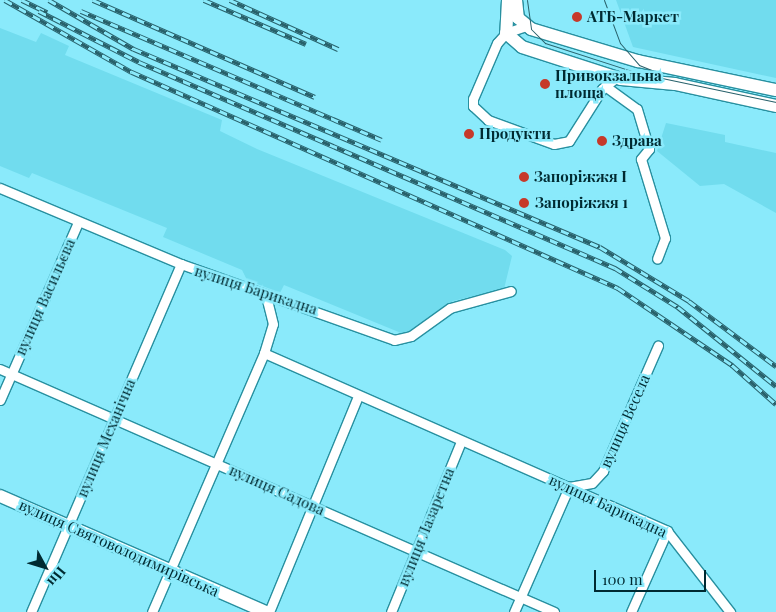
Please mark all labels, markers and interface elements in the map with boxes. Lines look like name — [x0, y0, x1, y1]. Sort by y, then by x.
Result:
place label: АТБ-Маркет — [587, 8, 679, 26]
marker: АТБ-Маркет — [571, 11, 583, 23]
place label: Привокзальна площа — [555, 66, 662, 101]
marker: Привокзальна площа — [539, 78, 551, 90]
place label: Продукти — [479, 125, 551, 143]
marker: Продукти — [463, 128, 475, 140]
place label: Здрава — [612, 132, 662, 150]
marker: Здрава — [596, 135, 608, 147]
place label: Запорiжжя I — [534, 168, 627, 186]
marker: Запорiжжя I — [518, 171, 530, 183]
place label: Запоріжжя 1 — [535, 194, 628, 212]
marker: Запоріжжя 1 — [517, 196, 531, 210]
street label: вулиця Васильєва — [11, 236, 79, 358]
street label: вулиця Барикадна — [192, 262, 320, 318]
street label: вулиця Весела — [596, 372, 654, 470]
street label: вулиця Механічна — [73, 376, 139, 500]
street label: вулиця Садова — [227, 461, 327, 519]
street label: вулиця Лазаретна — [394, 465, 458, 589]
street label: вулиця Барикадна — [546, 471, 670, 541]
street label: вулиця Святоволодимирівська — [16, 496, 222, 600]
north arrow — [20, 542, 70, 592]
scale bar — [596, 560, 708, 592]
text: Пн — [43, 563, 71, 591]
text: 100 m — [602, 569, 643, 589]

